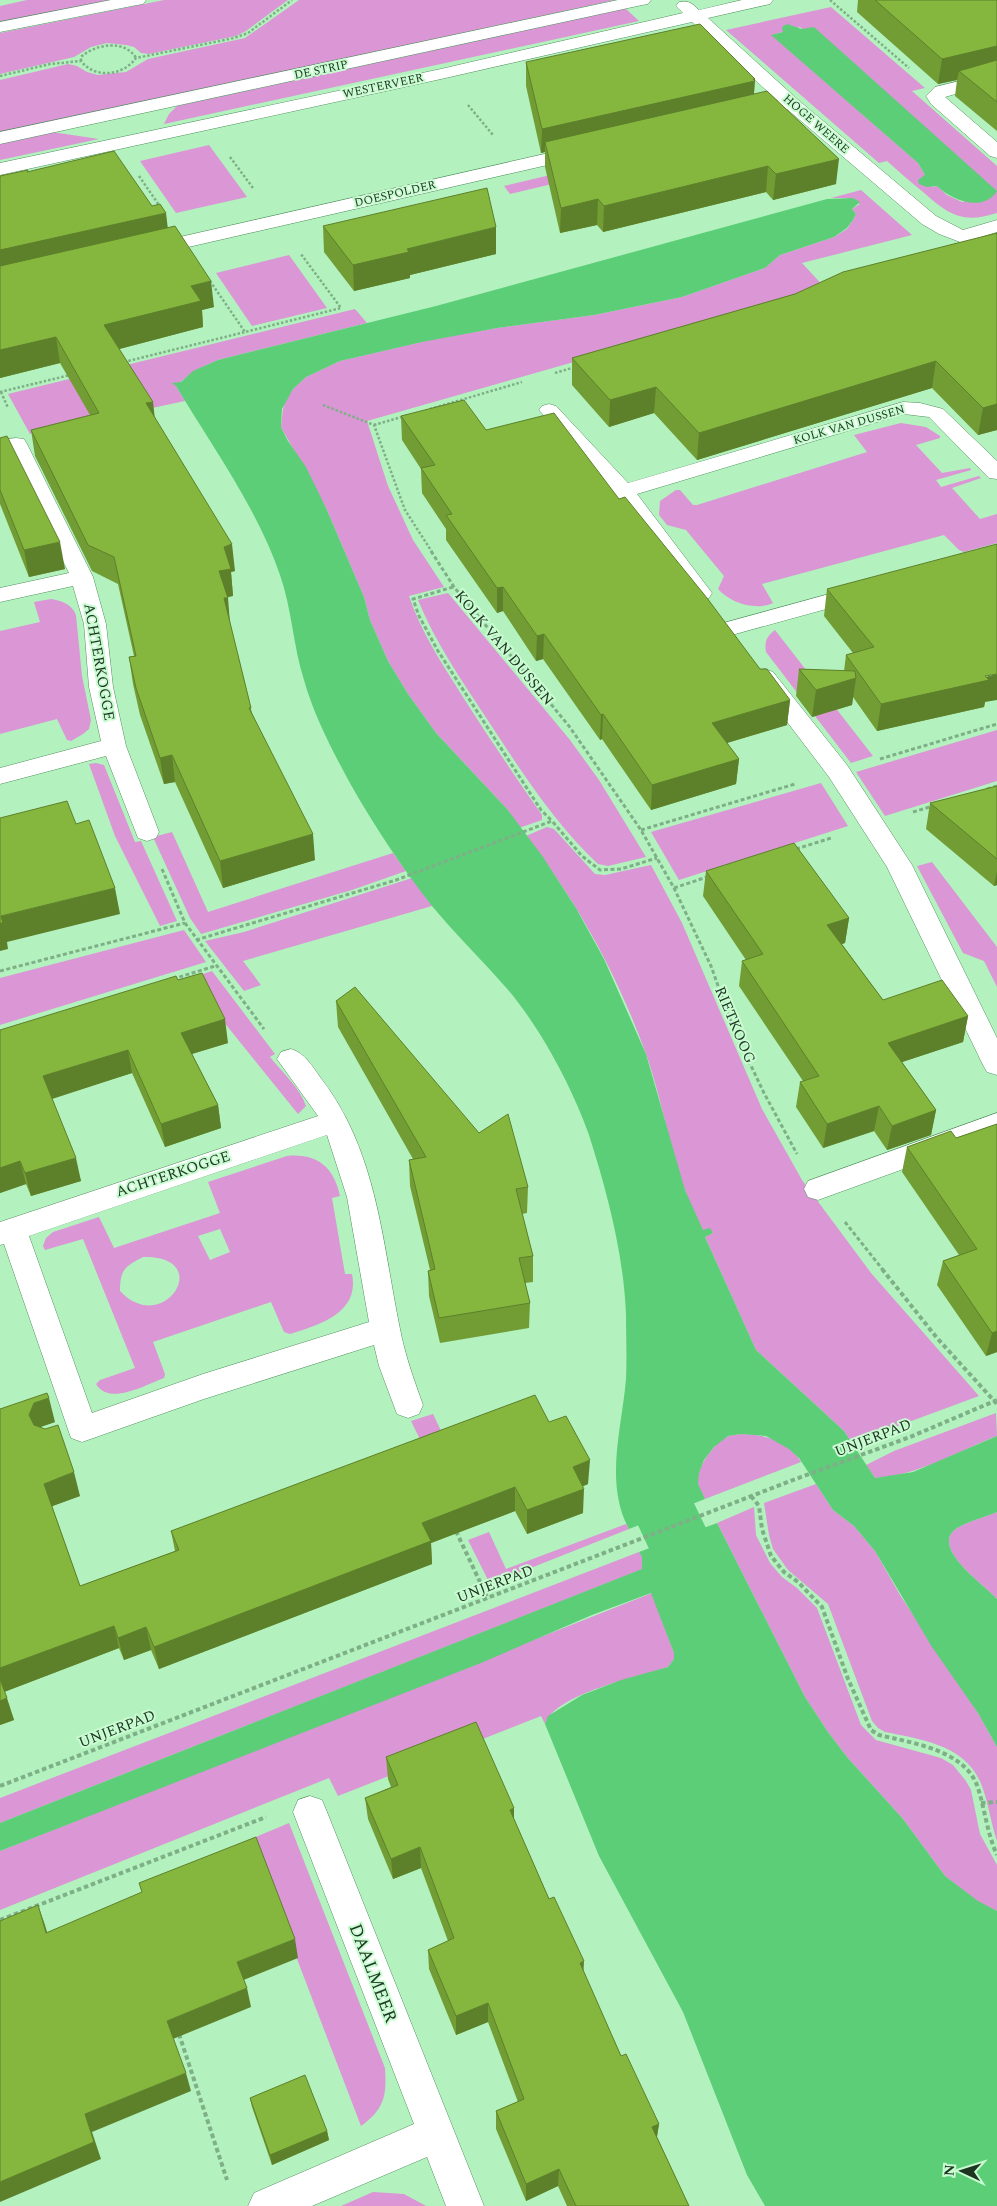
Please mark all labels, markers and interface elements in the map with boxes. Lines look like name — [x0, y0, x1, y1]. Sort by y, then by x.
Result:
street label: DE STRIP — [292, 55, 350, 85]
street label: WESTERVEER — [341, 68, 425, 104]
street label: HOGE WEERE — [779, 90, 853, 158]
street label: DOESPOLDER — [352, 175, 438, 213]
street label: KOLK VAN DUSSEN — [791, 400, 907, 450]
street label: KOLK VAN DUSSEN — [449, 585, 559, 711]
street label: ACHTERKOGGE — [77, 601, 121, 723]
street label: RIETKOOG — [708, 983, 762, 1067]
street label: ACHTERKOGGE — [113, 1145, 233, 1203]
street label: UNJERPAD — [831, 1413, 915, 1463]
street label: UNJERPAD — [453, 1559, 537, 1609]
street label: UNJERPAD — [75, 1704, 159, 1754]
street label: DAALMEER — [342, 1920, 404, 2027]
north arrow — [937, 2146, 987, 2196]
text: N — [939, 2164, 960, 2177]

